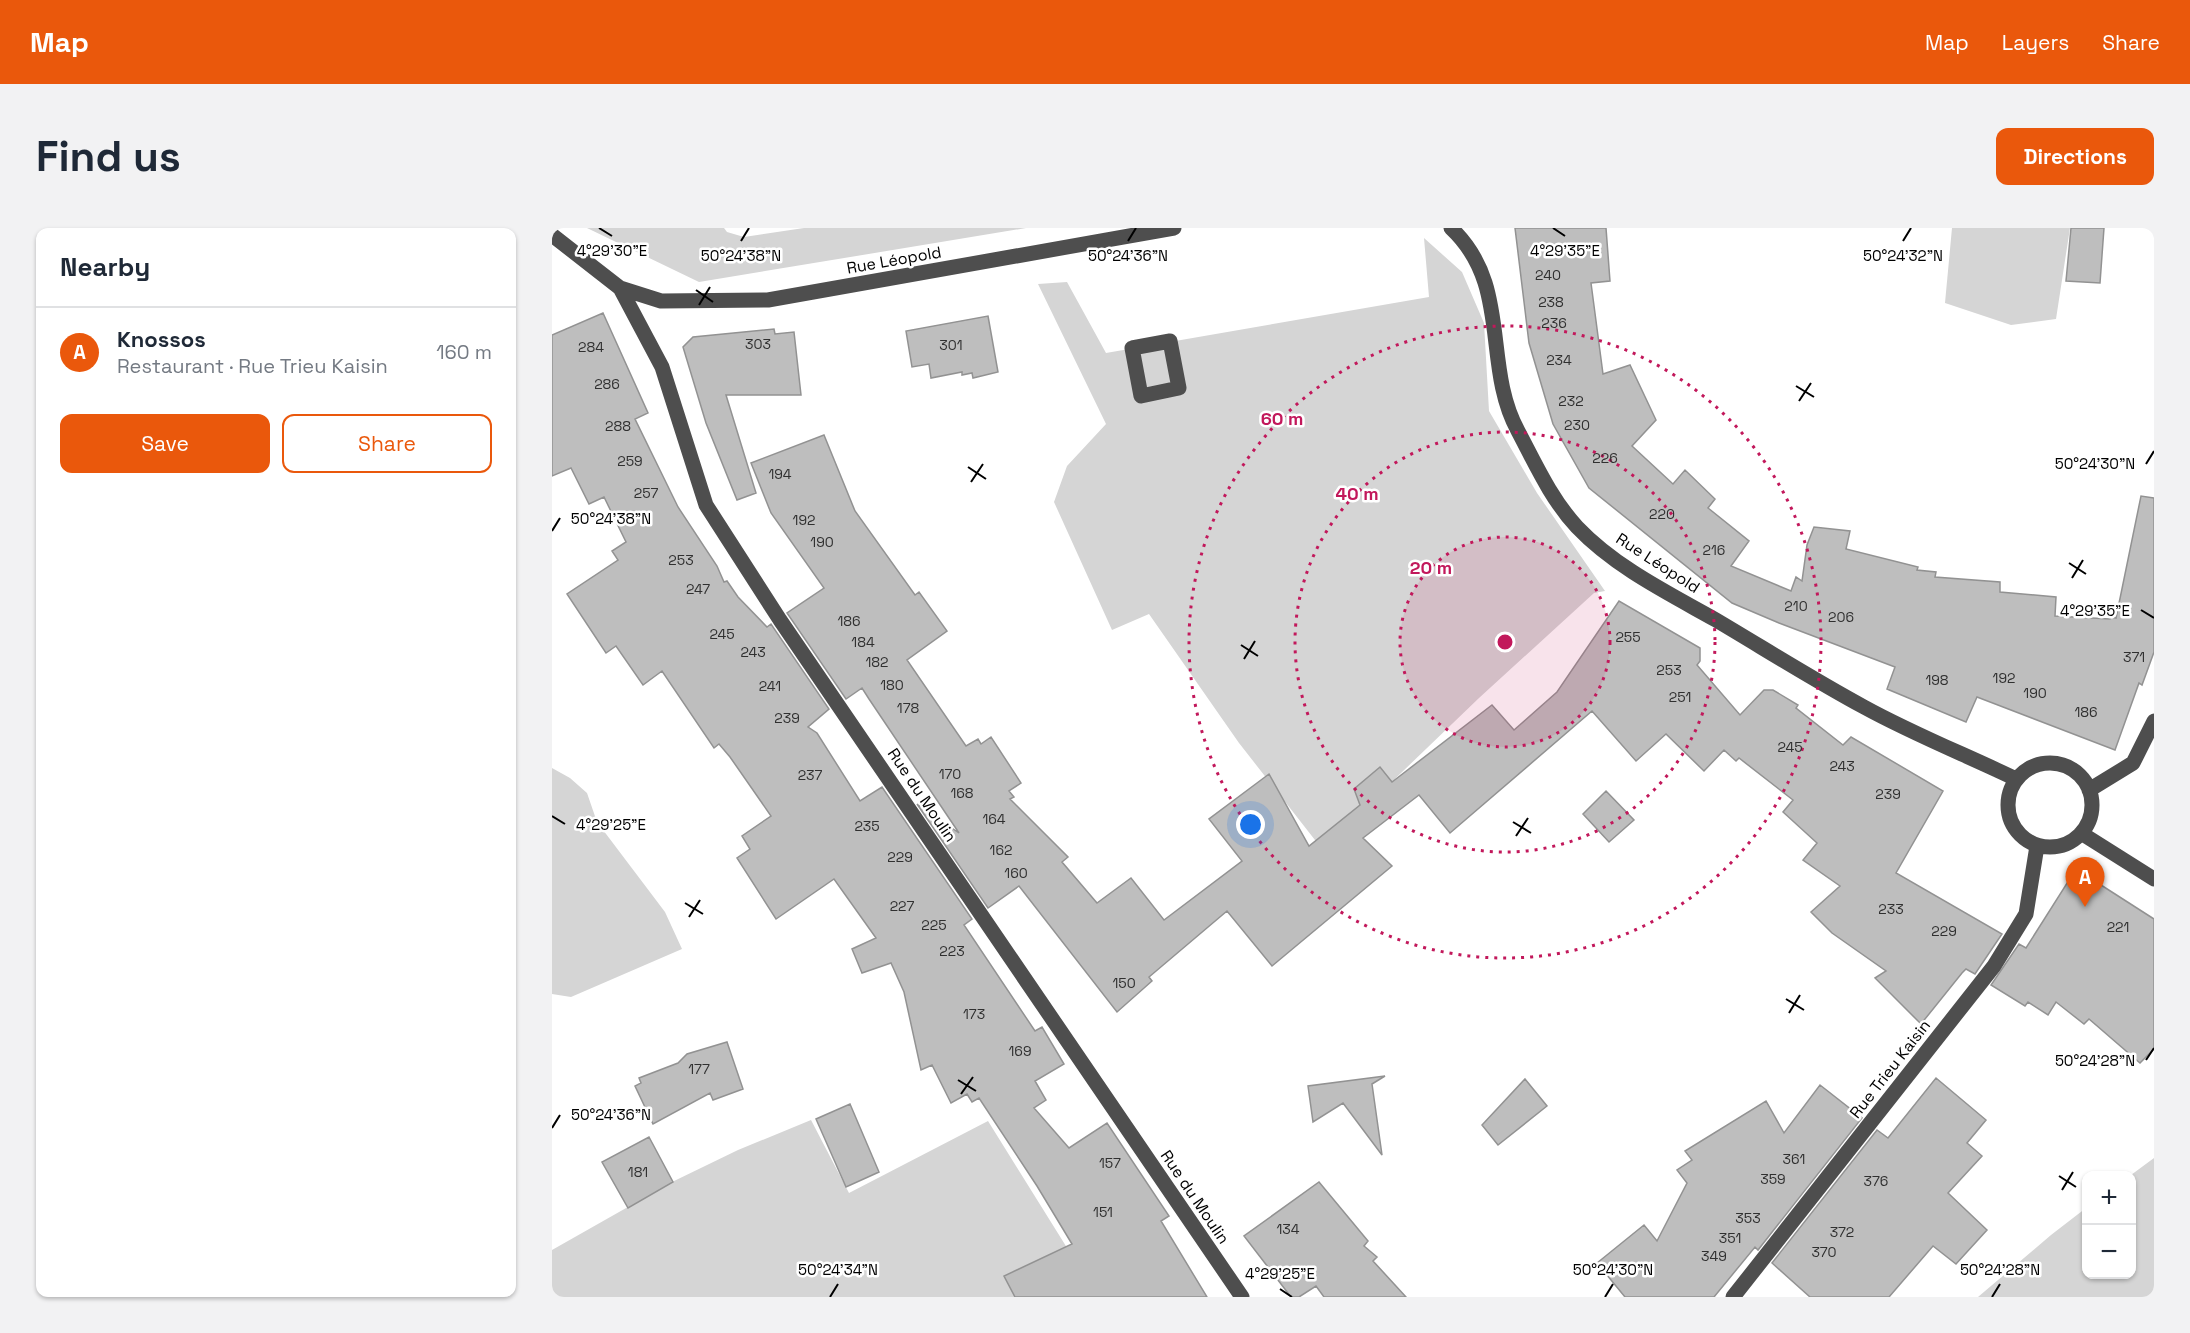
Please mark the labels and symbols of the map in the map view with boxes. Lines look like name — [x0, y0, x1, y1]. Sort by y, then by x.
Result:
text: 4°29'30"E — [577, 241, 647, 260]
street label: Rue Léopold — [845, 241, 943, 279]
text: 4°29'35"E — [1530, 241, 1600, 260]
text: 50°24'38"N — [701, 246, 781, 265]
text: 50°24'36"N — [1088, 246, 1168, 265]
text: 50°24'32"N — [1863, 246, 1943, 265]
house number: 240 — [1535, 266, 1561, 284]
house number: 238 — [1538, 293, 1564, 311]
house number: 236 — [1541, 314, 1567, 332]
house number: 303 — [745, 335, 771, 353]
house number: 301 — [939, 336, 963, 354]
house number: 284 — [578, 338, 604, 356]
house number: 234 — [1546, 351, 1572, 369]
house number: 286 — [594, 375, 620, 393]
house number: 232 — [1558, 392, 1584, 410]
text: 60 m — [1261, 407, 1303, 430]
house number: 230 — [1564, 416, 1590, 434]
house number: 288 — [605, 417, 631, 435]
house number: 226 — [1592, 449, 1618, 467]
house number: 259 — [617, 452, 643, 470]
text: 50°24'30"N — [2055, 454, 2135, 473]
house number: 194 — [768, 465, 792, 483]
text: 40 m — [1335, 482, 1379, 505]
house number: 257 — [634, 484, 658, 502]
house number: 220 — [1649, 505, 1675, 523]
text: 50°24'38"N — [571, 509, 651, 528]
house number: 192 — [793, 511, 815, 529]
street label: Rue Léopold — [1612, 528, 1704, 598]
house number: 190 — [810, 533, 834, 551]
house number: 216 — [1703, 541, 1725, 559]
house number: 253 — [668, 551, 694, 569]
text: 20 m — [1410, 556, 1452, 579]
house number: 247 — [686, 580, 710, 598]
house number: 210 — [1784, 597, 1808, 615]
text: 4°29'35"E — [2060, 601, 2130, 620]
house number: 206 — [1828, 608, 1854, 626]
house number: 186 — [837, 612, 861, 630]
house number: 245 — [709, 625, 735, 643]
house number: 255 — [1615, 628, 1641, 646]
centre of rings — [1495, 632, 1515, 652]
house number: 184 — [851, 633, 875, 651]
house number: 243 — [740, 643, 766, 661]
house number: 371 — [2123, 648, 2145, 666]
house number: 182 — [865, 653, 889, 671]
house number: 253 — [1656, 661, 1682, 679]
house number: 192 — [1993, 669, 2015, 687]
house number: 198 — [1925, 671, 1949, 689]
house number: 180 — [880, 676, 904, 694]
house number: 241 — [759, 677, 781, 695]
house number: 190 — [2023, 684, 2047, 702]
house number: 251 — [1669, 688, 1691, 706]
house number: 178 — [897, 699, 919, 717]
house number: 186 — [2074, 703, 2098, 721]
house number: 239 — [774, 709, 800, 727]
house number: 245 — [1777, 738, 1803, 756]
street label: Rue du Moulin — [883, 744, 961, 846]
house number: 243 — [1829, 757, 1855, 775]
house number: 170 — [939, 765, 961, 783]
house number: 237 — [798, 766, 822, 784]
house number: 168 — [950, 784, 974, 802]
house number: 239 — [1875, 785, 1901, 803]
house number: 164 — [982, 810, 1006, 828]
your location — [1236, 810, 1265, 839]
text: 4°29'25"E — [576, 815, 646, 834]
house number: 235 — [854, 817, 880, 835]
house number: 162 — [990, 841, 1012, 859]
house number: 229 — [887, 848, 913, 866]
pin: A — [2066, 858, 2104, 907]
house number: 160 — [1004, 864, 1028, 882]
house number: 227 — [890, 897, 914, 915]
house number: 233 — [1878, 900, 1904, 918]
house number: 225 — [921, 916, 947, 934]
house number: 221 — [2107, 918, 2129, 936]
house number: 229 — [1931, 922, 1957, 940]
house number: 223 — [939, 942, 965, 960]
house number: 150 — [1112, 974, 1136, 992]
house number: 173 — [963, 1005, 985, 1023]
street label: Rue Trieu Kaisin — [1845, 1015, 1935, 1123]
house number: 169 — [1009, 1042, 1032, 1060]
text: 50°24'28"N — [2055, 1051, 2135, 1070]
house number: 177 — [688, 1060, 710, 1078]
text: 50°24'36"N — [571, 1105, 651, 1124]
street label: Rue du Moulin — [1156, 1146, 1234, 1248]
house number: 361 — [1783, 1150, 1805, 1168]
house number: 157 — [1099, 1154, 1121, 1172]
house number: 181 — [628, 1163, 648, 1181]
house number: 359 — [1760, 1170, 1786, 1188]
house number: 376 — [1864, 1172, 1888, 1190]
house number: 151 — [1093, 1203, 1113, 1221]
house number: 353 — [1735, 1209, 1761, 1227]
house number: 134 — [1276, 1220, 1300, 1238]
house number: 372 — [1830, 1223, 1854, 1241]
house number: 351 — [1719, 1229, 1741, 1247]
house number: 370 — [1811, 1243, 1837, 1261]
house number: 349 — [1701, 1247, 1727, 1265]
text: 50°24'34"N — [798, 1260, 878, 1279]
text: 50°24'30"N — [1573, 1260, 1653, 1279]
text: 50°24'28"N — [1960, 1260, 2040, 1279]
text: 4°29'25"E — [1245, 1264, 1315, 1283]

